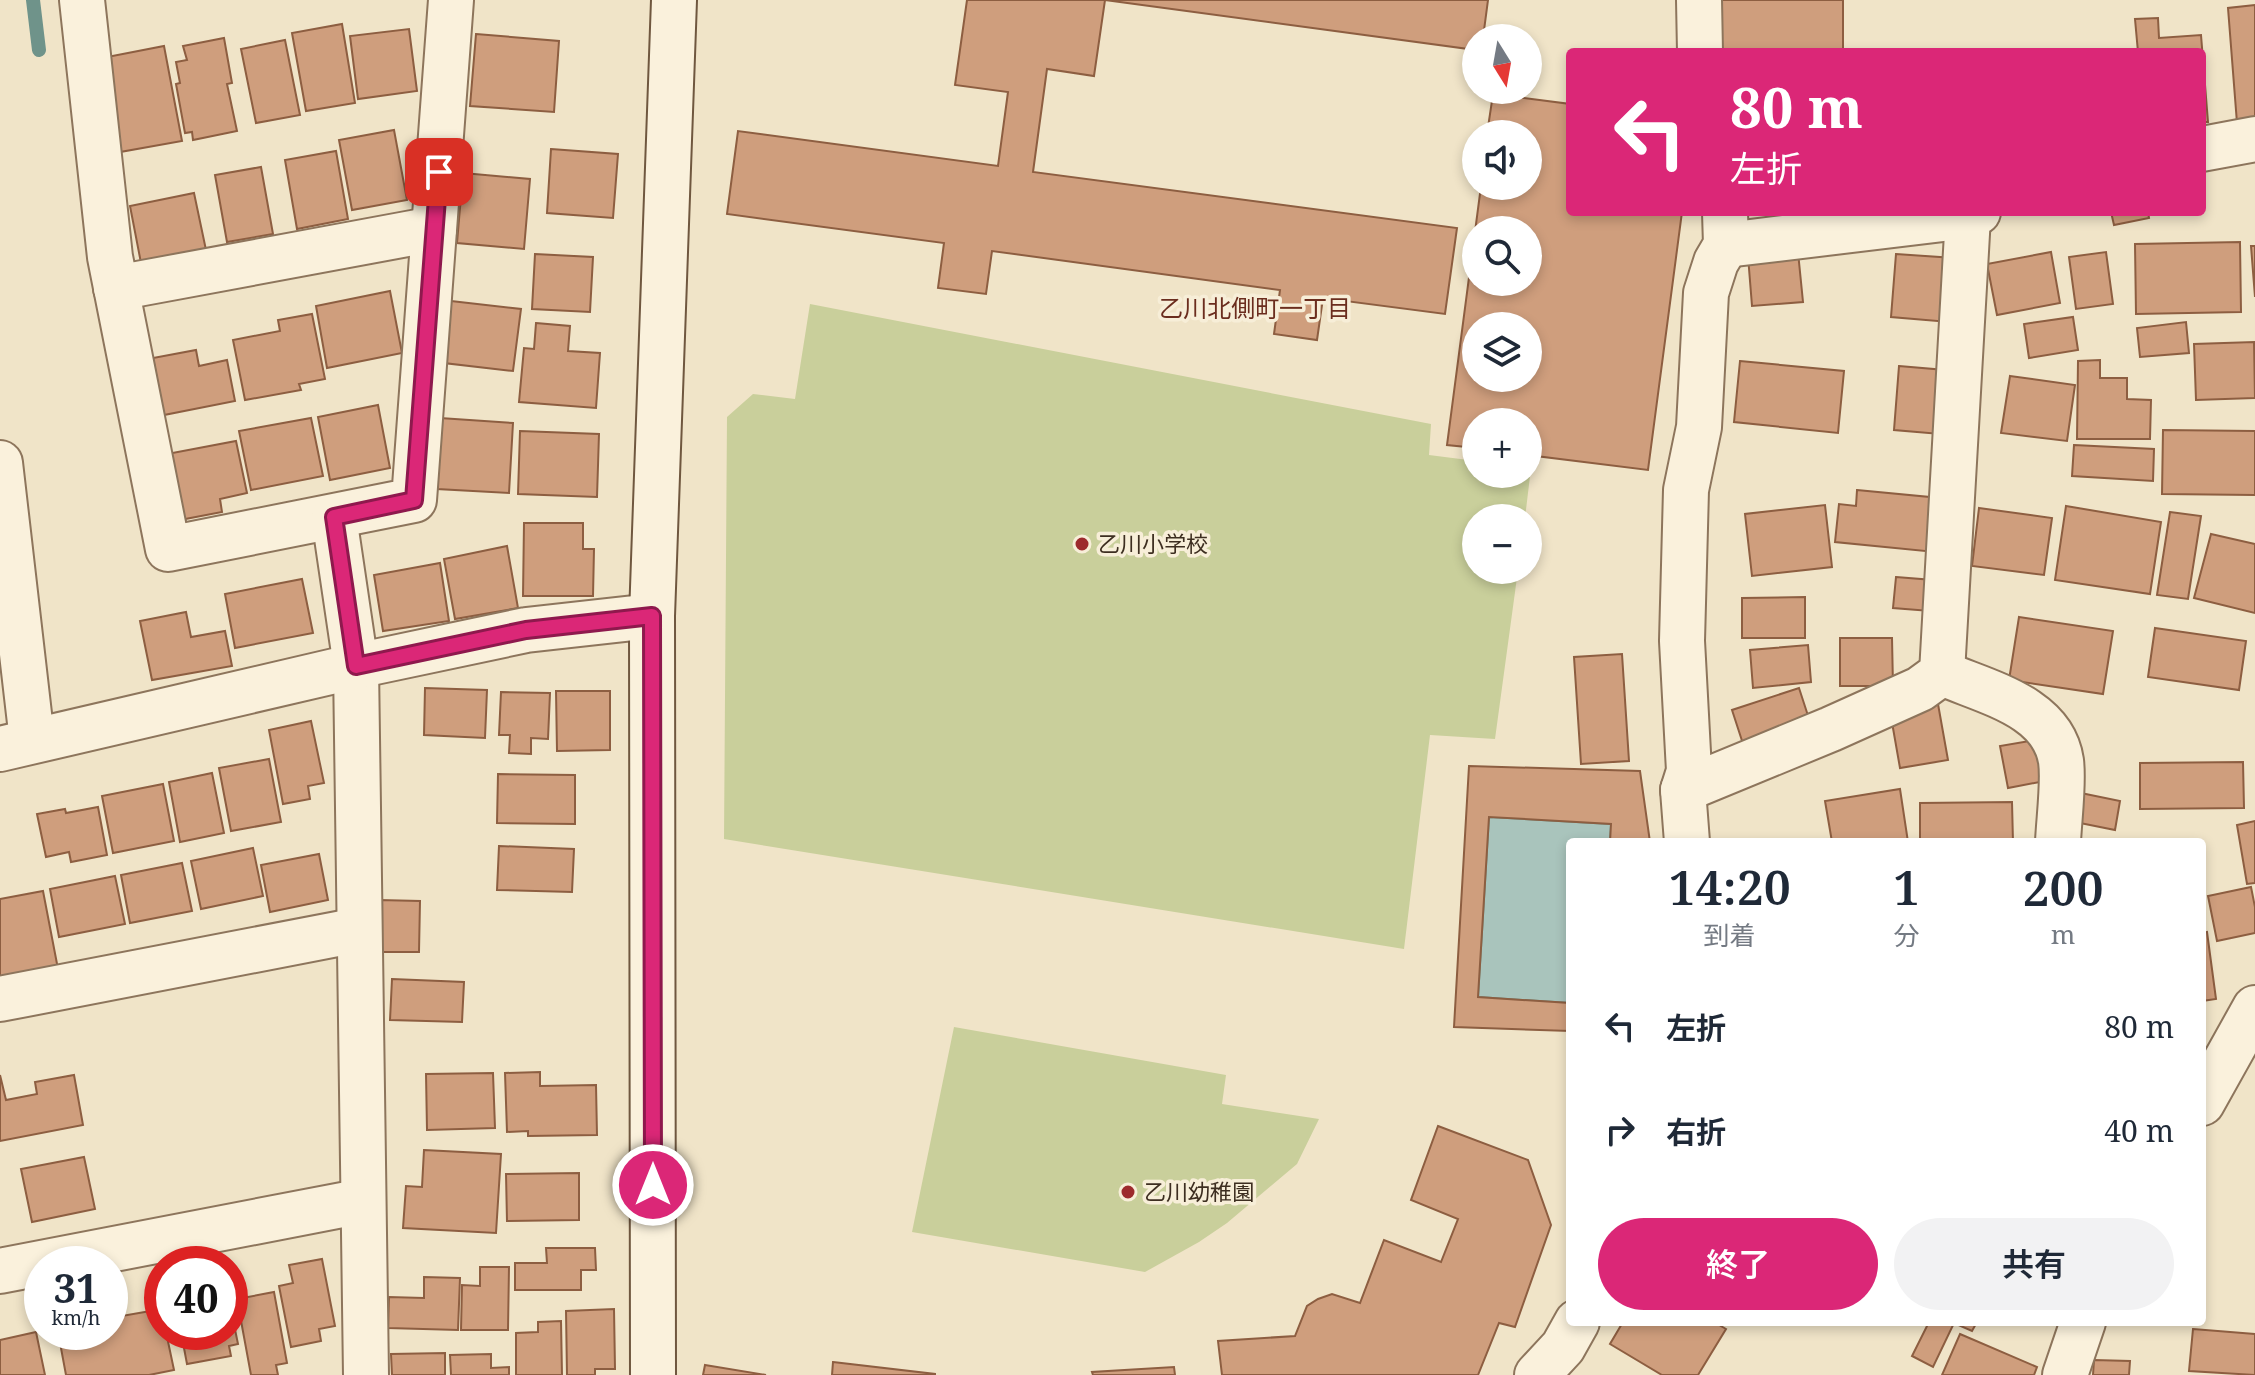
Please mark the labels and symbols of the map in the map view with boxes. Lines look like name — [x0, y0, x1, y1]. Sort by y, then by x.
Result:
north arrow — [1462, 24, 1542, 104]
pin — [405, 138, 473, 206]
district label: 乙川北側町一丁目 — [1159, 291, 1351, 324]
place label: 乙川小学校 — [1098, 528, 1208, 558]
marker: 乙川小学校 — [1073, 535, 1091, 553]
position arrow — [611, 1143, 695, 1227]
place label: 乙川幼稚園 — [1144, 1176, 1254, 1206]
marker: 乙川幼稚園 — [1119, 1183, 1137, 1201]
speed limit sign: 40 — [144, 1246, 248, 1350]

